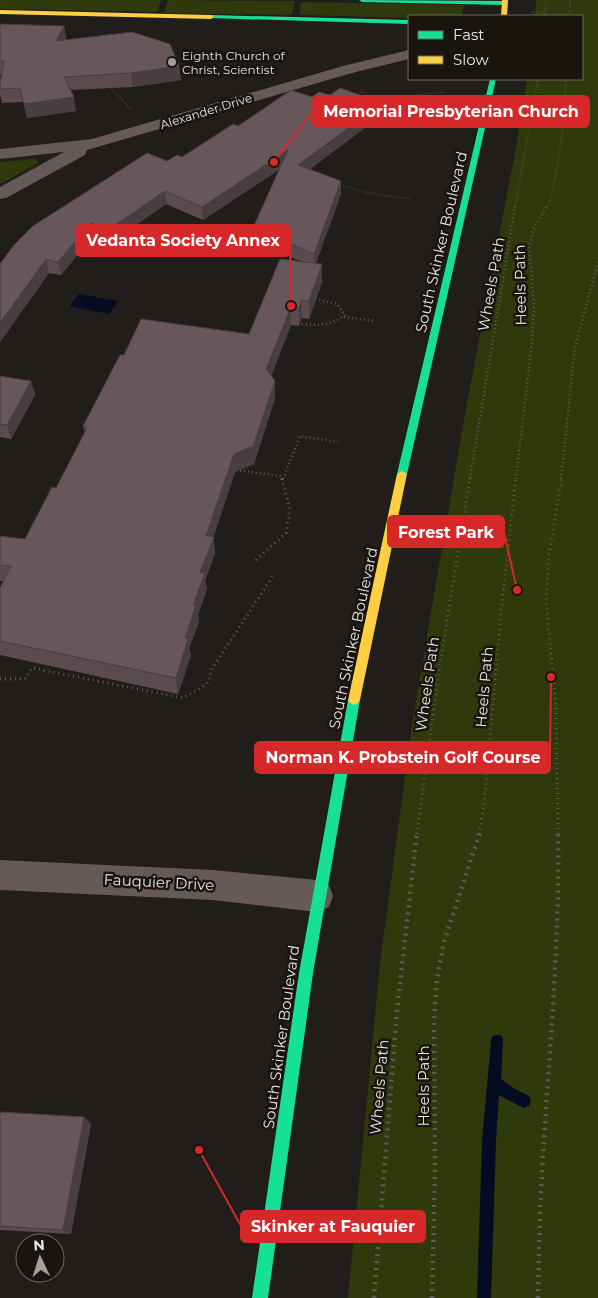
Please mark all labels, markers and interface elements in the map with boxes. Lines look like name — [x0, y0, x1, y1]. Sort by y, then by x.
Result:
legend — [408, 15, 583, 80]
text: Fast — [453, 25, 484, 44]
place label: Eighth Church of Christ, Scientist — [182, 48, 286, 77]
text: Slow — [453, 50, 489, 69]
marker: Eighth Church of Christ, Scientist — [166, 56, 178, 68]
street label: Alexander Drive — [158, 90, 254, 132]
callout: Memorial Presbyterian Church — [313, 96, 589, 127]
text: Memorial Presbyterian Church — [323, 102, 579, 121]
street label: South Skinker Boulevard — [411, 150, 471, 334]
callout: Vedanta Society Annex — [76, 225, 290, 256]
text: Vedanta Society Annex — [85, 231, 280, 250]
street label: Wheels Path — [473, 235, 509, 333]
street label: Heels Path — [510, 244, 530, 326]
callout: Forest Park — [388, 516, 504, 547]
text: Forest Park — [398, 523, 495, 542]
street label: South Skinker Boulevard — [324, 545, 382, 731]
street label: Wheels Path — [411, 635, 443, 733]
street label: Heels Path — [471, 646, 497, 728]
callout: Norman K. Probstein Golf Course — [255, 742, 550, 773]
text: Norman K. Probstein Golf Course — [265, 748, 541, 767]
street label: Fauquier Drive — [103, 870, 215, 894]
street label: South Skinker Boulevard — [259, 944, 303, 1130]
street label: Wheels Path — [365, 1039, 393, 1135]
street label: Heels Path — [414, 1045, 433, 1127]
callout: Skinker at Fauquier — [241, 1211, 425, 1242]
text: Skinker at Fauquier — [251, 1217, 415, 1236]
north arrow — [15, 1233, 65, 1283]
text: N — [33, 1236, 45, 1254]

